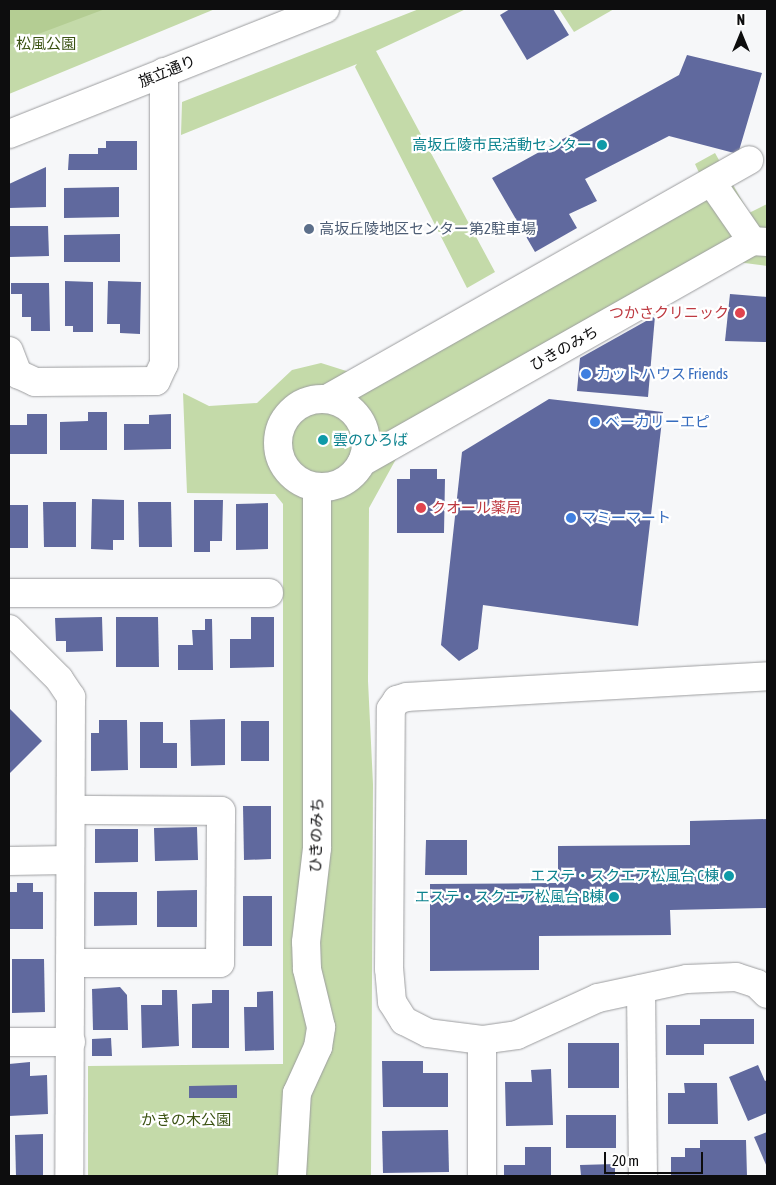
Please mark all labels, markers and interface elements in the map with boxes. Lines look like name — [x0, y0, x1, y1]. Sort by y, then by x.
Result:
north arrow — [716, 10, 766, 60]
text: N — [737, 12, 745, 28]
park label: 松風公園 — [16, 35, 76, 53]
street label: 旗立通り — [136, 51, 198, 91]
place label: 高坂丘陵市民活動センター — [412, 136, 592, 154]
marker: 高坂丘陵市民活動センター — [596, 139, 608, 151]
place label: 高坂丘陵地区センター第2駐車場 — [319, 220, 536, 238]
marker: 高坂丘陵地区センター第2駐車場 — [303, 223, 315, 235]
place label: つかさクリニック — [609, 304, 729, 322]
marker: つかさクリニック — [733, 306, 747, 320]
street label: ひきのみち — [527, 322, 601, 374]
place label: カットハウス Friends — [596, 365, 728, 383]
marker: カットハウス Friends — [580, 368, 592, 380]
place label: ベーカリーエピ — [605, 413, 710, 431]
marker: ベーカリーエピ — [589, 416, 601, 428]
place label: 雲のひろば — [333, 431, 408, 449]
marker: 雲のひろば — [317, 434, 329, 446]
place label: クオール薬局 — [431, 499, 521, 517]
marker: クオール薬局 — [415, 502, 427, 514]
place label: マミーマート — [581, 509, 671, 527]
marker: マミーマート — [565, 512, 577, 524]
street label: ひきのみち — [306, 797, 326, 873]
place label: エステ・スクエア松風台 C棟 — [530, 867, 719, 885]
marker: エステ・スクエア松風台 C棟 — [723, 870, 735, 882]
place label: エステ・スクエア松風台 B棟 — [415, 888, 604, 906]
marker: エステ・スクエア松風台 B棟 — [608, 891, 620, 903]
park label: かきの木公園 — [141, 1111, 231, 1129]
scale bar — [606, 1142, 705, 1174]
text: 20 m — [612, 1152, 639, 1169]

